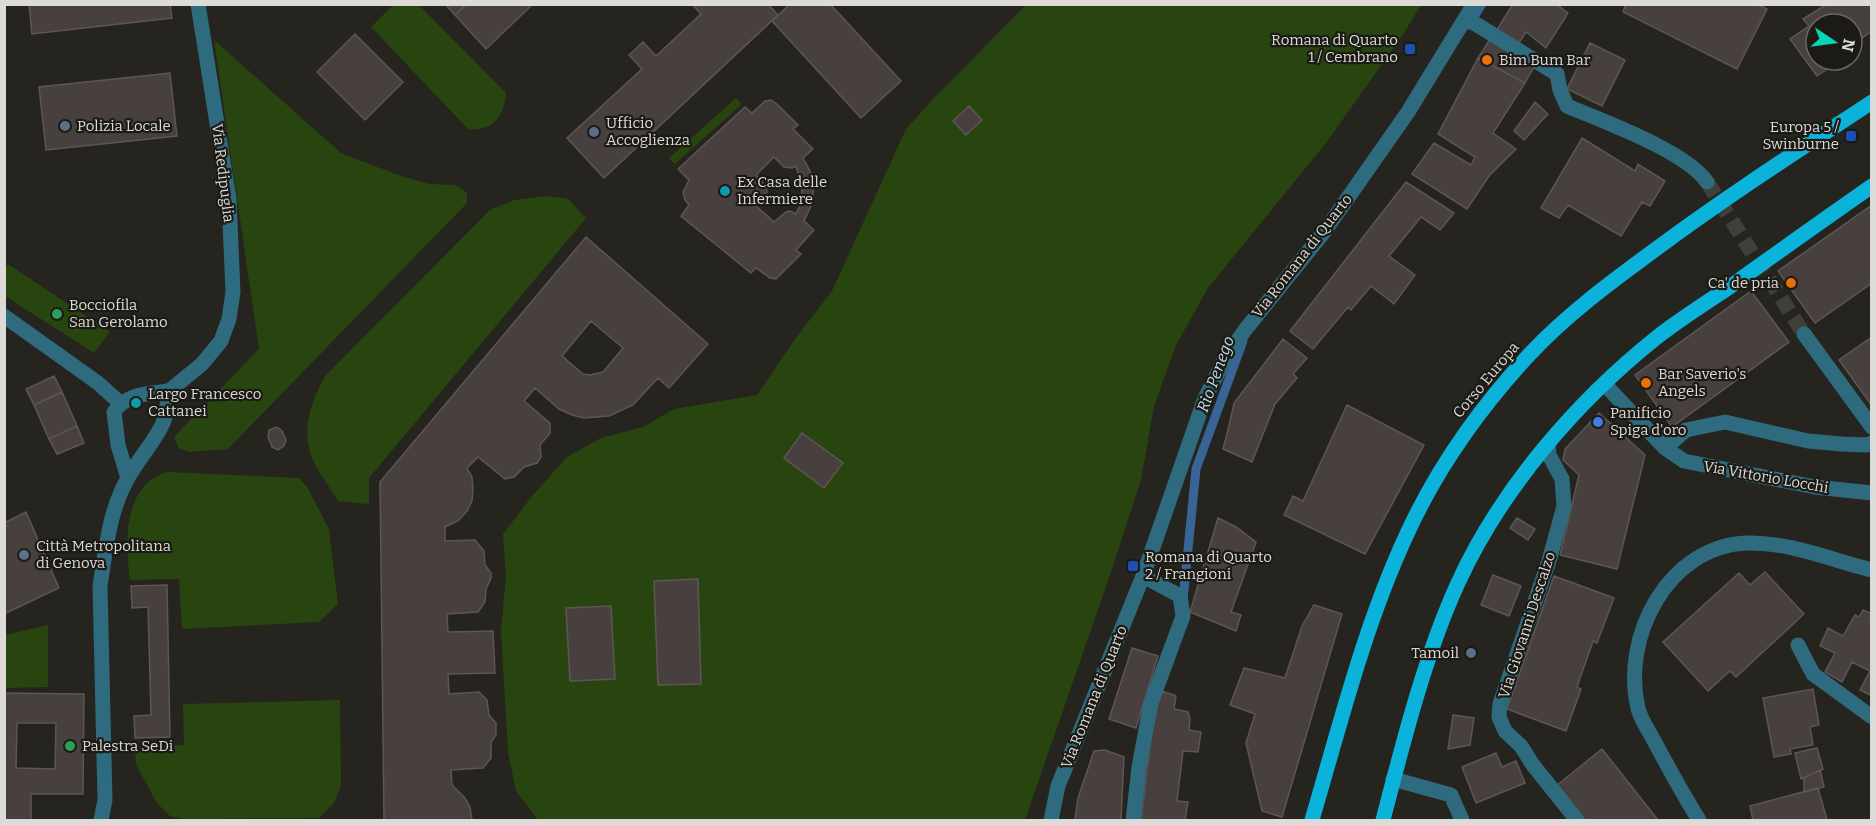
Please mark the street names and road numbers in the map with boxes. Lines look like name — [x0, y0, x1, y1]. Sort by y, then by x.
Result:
street label: Via Redipuglia — [208, 123, 238, 223]
street label: Via Romana di Quarto — [1248, 191, 1356, 321]
street label: Corso Europa — [1449, 338, 1523, 422]
street label: Via Vittorio Locchi — [1702, 457, 1830, 497]
street label: Via Giovanni Descalzo — [1495, 549, 1559, 701]
street label: Via Romana di Quarto — [1057, 623, 1131, 771]

